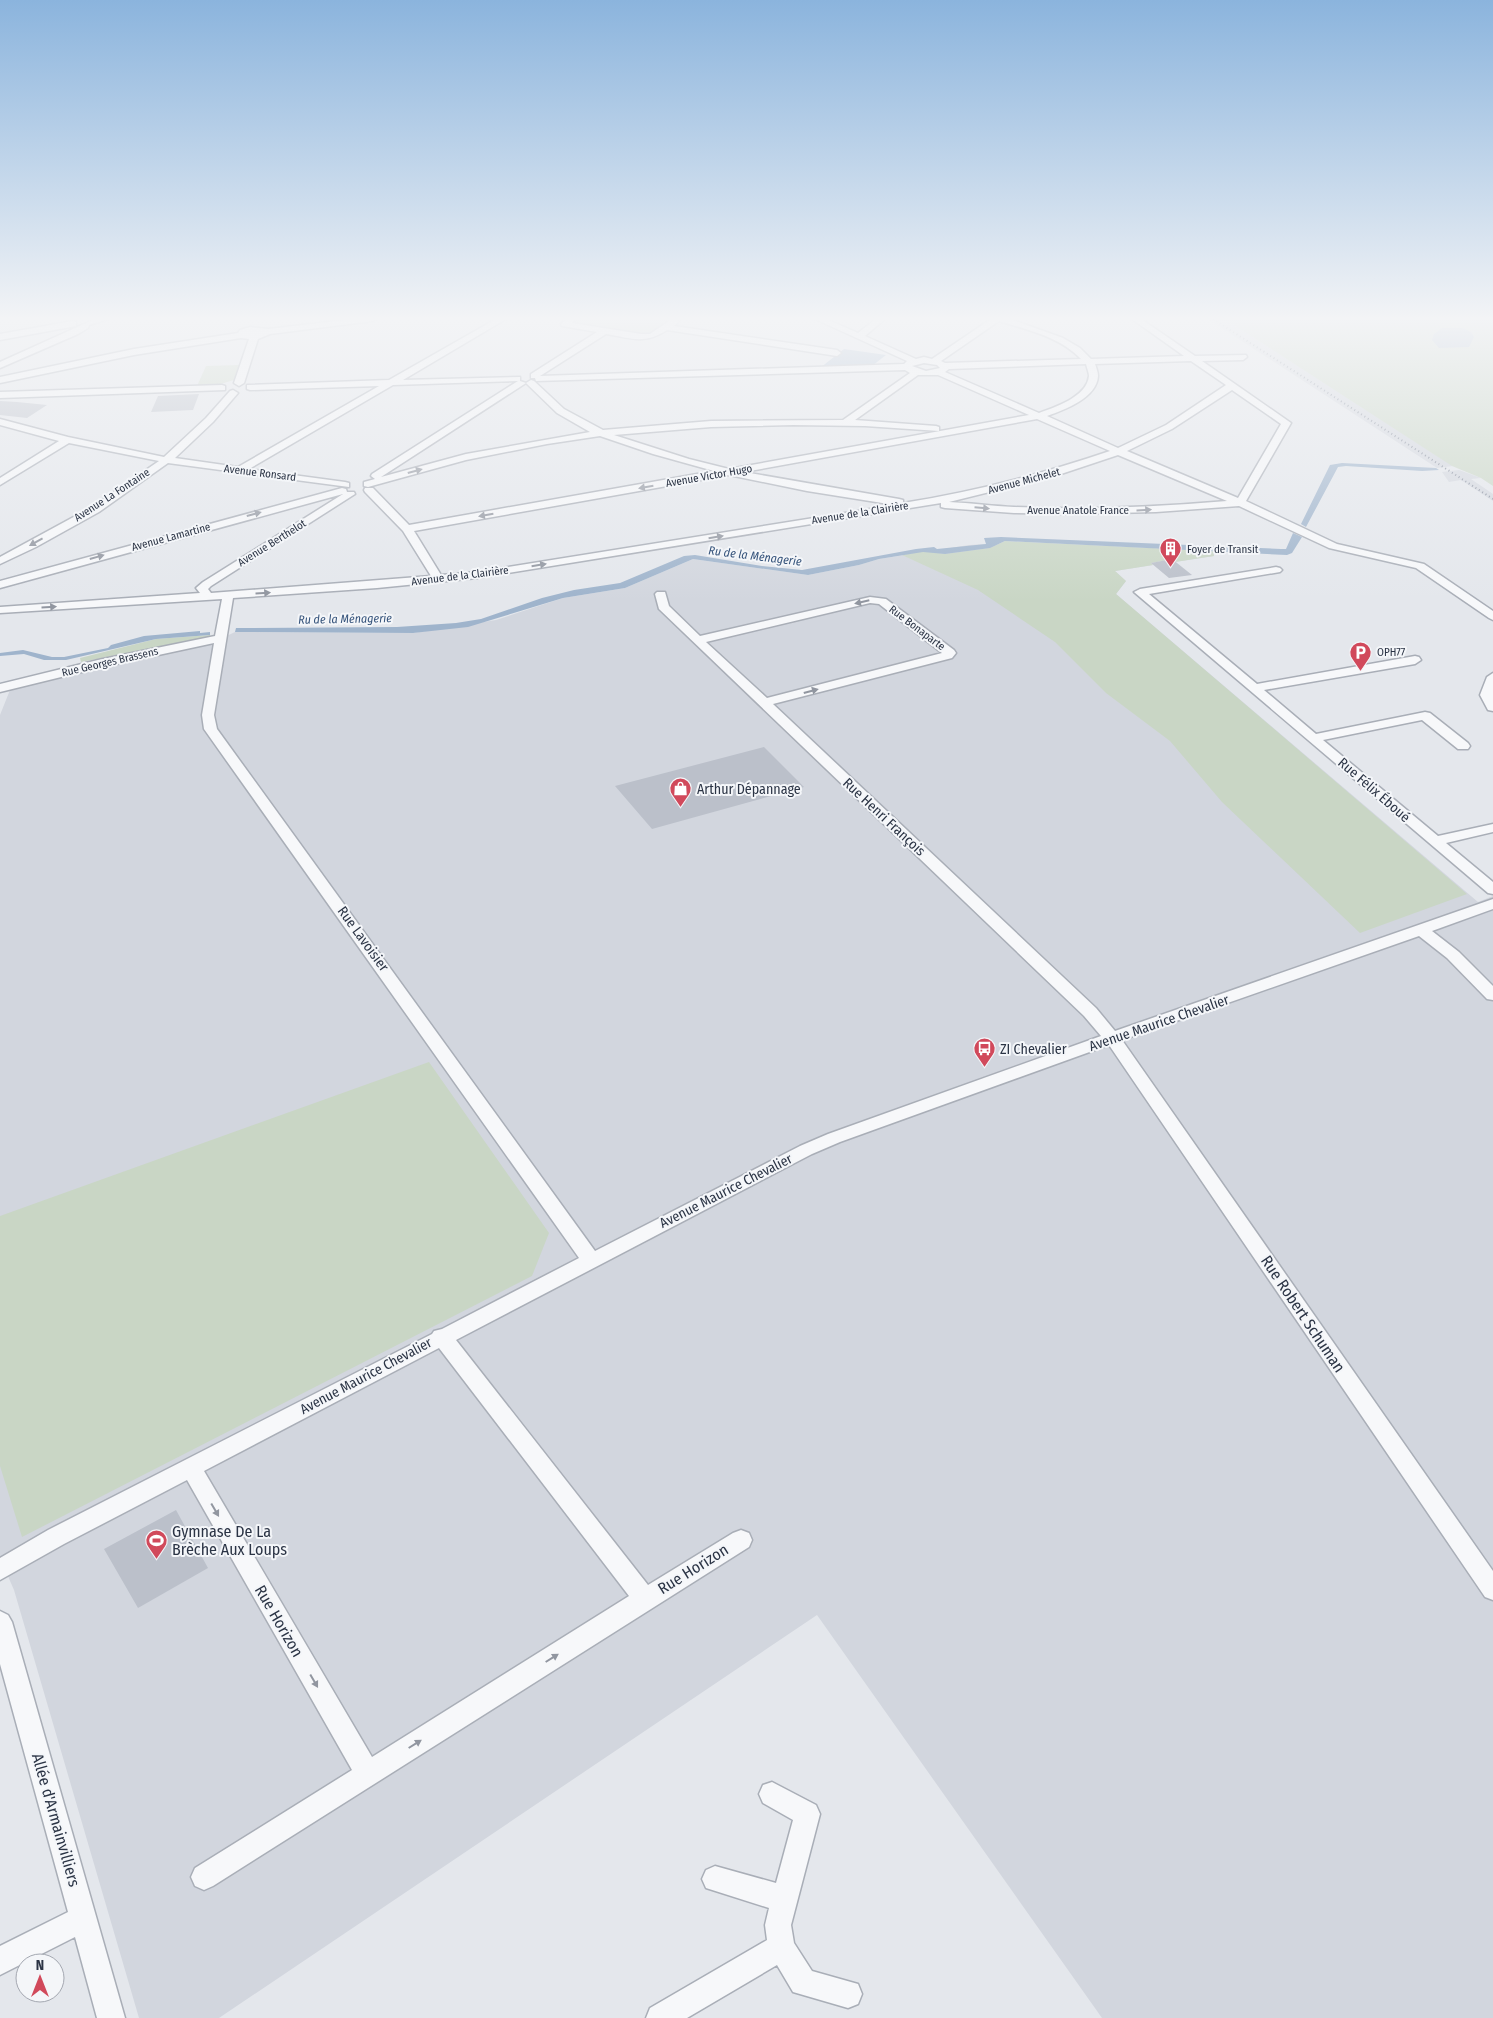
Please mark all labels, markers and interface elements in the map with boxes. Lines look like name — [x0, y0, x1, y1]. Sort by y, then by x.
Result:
street label: Avenue Ronsard — [223, 462, 297, 484]
street label: Avenue Victor Hugo — [665, 462, 753, 490]
street label: Avenue Michelet — [987, 465, 1062, 497]
street label: Avenue La Fontaine — [72, 466, 152, 524]
one-way arrow — [407, 467, 422, 475]
one-way arrow — [637, 484, 653, 492]
street label: Avenue de la Clairière — [811, 499, 909, 527]
one-way arrow — [974, 504, 990, 512]
street label: Avenue Anatole France — [1027, 504, 1129, 517]
one-way arrow — [1136, 505, 1152, 513]
one-way arrow — [247, 510, 262, 518]
one-way arrow — [477, 512, 493, 520]
street label: Avenue Berthelot — [235, 517, 309, 569]
street label: Avenue Lamartine — [130, 520, 212, 554]
one-way arrow — [709, 532, 725, 540]
building icon: Foyer de Transit — [1159, 537, 1183, 568]
one-way arrow — [28, 538, 43, 546]
water label: Ru de la Ménagerie — [708, 543, 803, 569]
place label: Foyer de Transit — [1187, 543, 1259, 556]
one-way arrow — [90, 553, 105, 561]
one-way arrow — [531, 561, 547, 569]
street label: Avenue de la Clairière — [411, 564, 509, 588]
one-way arrow — [255, 588, 271, 596]
one-way arrow — [854, 598, 869, 606]
one-way arrow — [41, 602, 57, 610]
street label: Rue Bonaparte — [886, 603, 948, 653]
water label: Ru de la Ménagerie — [298, 611, 392, 627]
parking icon: OPH77 — [1349, 640, 1373, 671]
street label: Rue Georges Brassens — [60, 644, 160, 679]
place label: OPH77 — [1377, 646, 1406, 659]
one-way arrow — [804, 687, 819, 695]
street label: Rue Félix Éboué — [1334, 753, 1414, 826]
street label: Rue Henri François — [839, 774, 929, 860]
shop icon: Arthur Dépannage — [669, 777, 693, 808]
place label: Arthur Dépannage — [697, 781, 801, 798]
street label: Rue Lavoisier — [334, 903, 392, 975]
street label: Avenue Maurice Chevalier — [1087, 991, 1231, 1055]
bus stop icon: ZI Chevalier — [972, 1037, 996, 1068]
place label: ZI Chevalier — [1000, 1041, 1067, 1058]
street label: Avenue Maurice Chevalier — [657, 1150, 795, 1232]
street label: Rue Robert Schuman — [1257, 1252, 1349, 1376]
street label: Avenue Maurice Chevalier — [297, 1334, 435, 1418]
one-way arrow — [211, 1503, 219, 1518]
place label: Gymnase De La Brèche Aux Loups — [172, 1522, 287, 1559]
sports icon: Gymnase De La Brèche Aux Loups — [144, 1528, 168, 1559]
street label: Rue Horizon — [654, 1540, 732, 1598]
street label: Rue Horizon — [251, 1582, 307, 1660]
one-way arrow — [546, 1653, 559, 1662]
one-way arrow — [309, 1675, 318, 1688]
one-way arrow — [408, 1740, 421, 1749]
street label: Allée d'Armainvilliers — [28, 1751, 84, 1889]
north arrow — [15, 1953, 65, 2003]
text: N — [36, 1957, 44, 1974]

